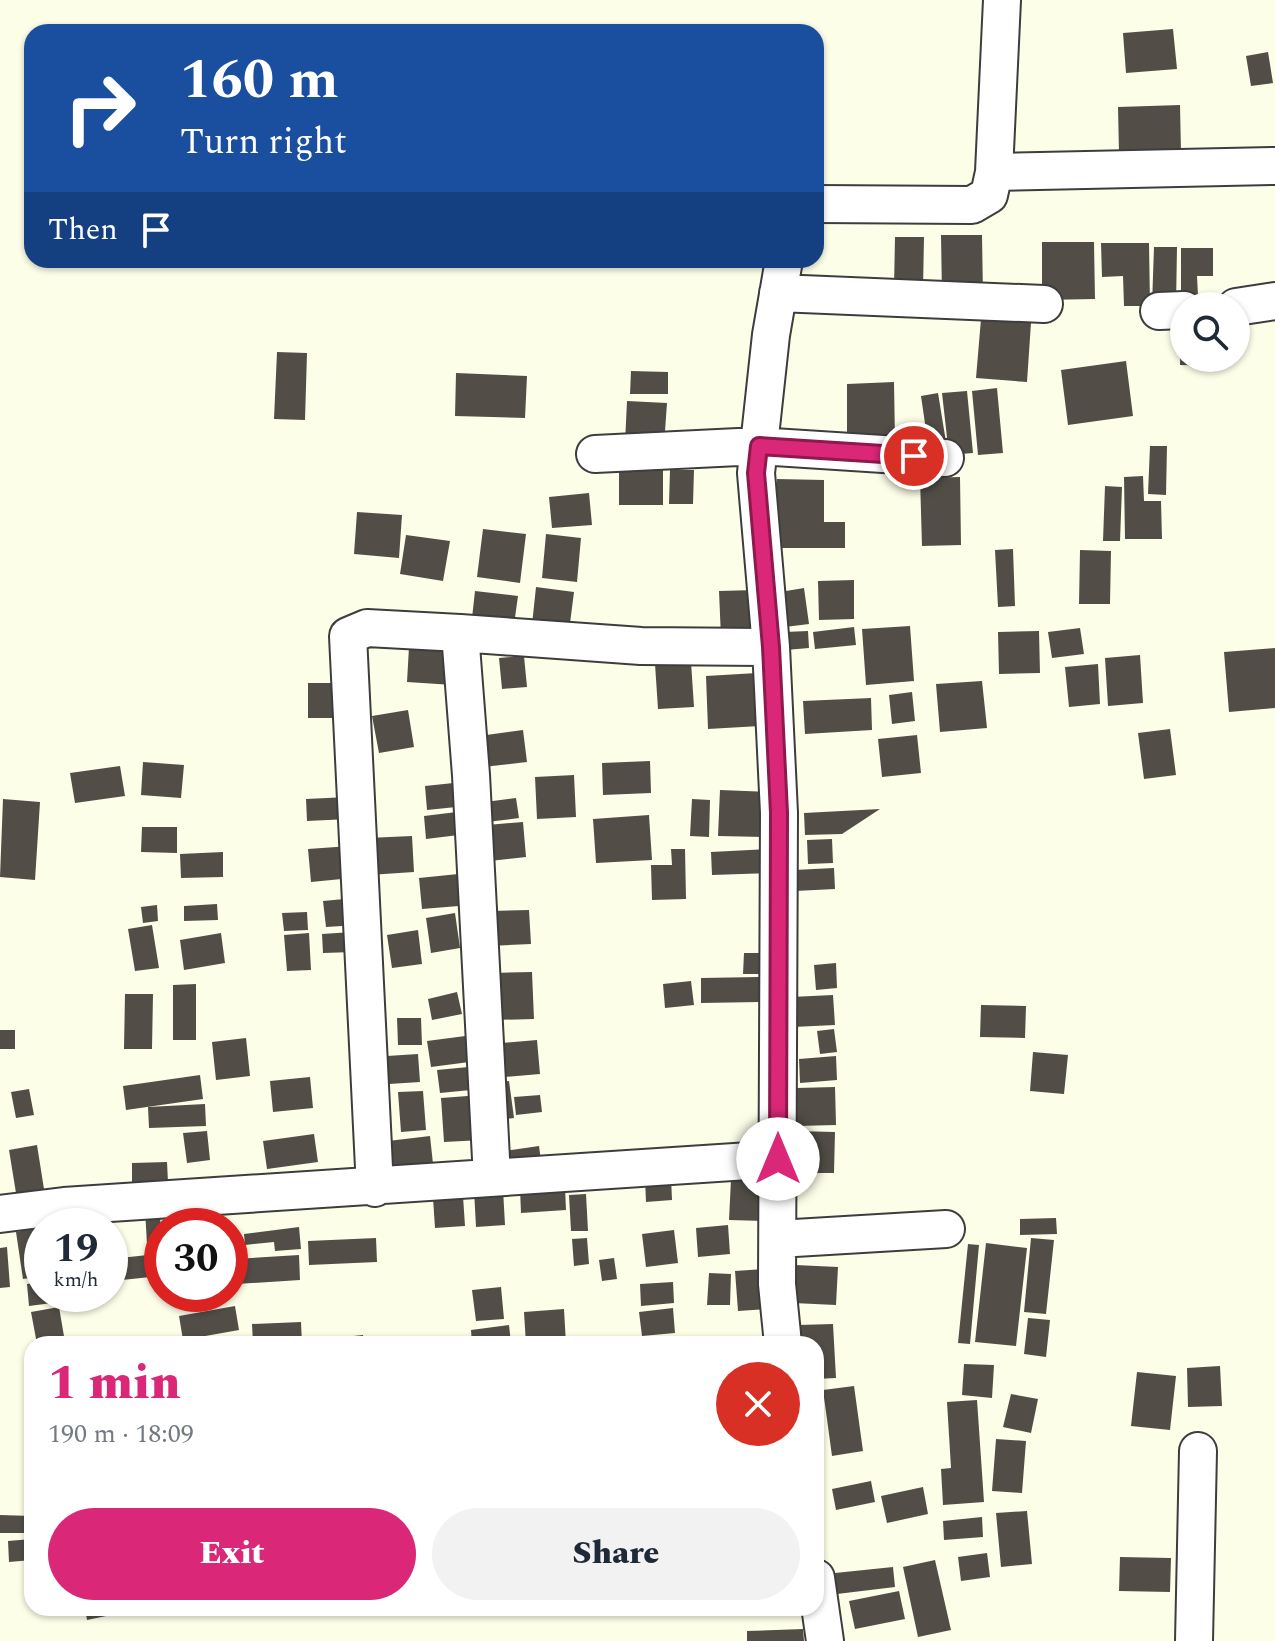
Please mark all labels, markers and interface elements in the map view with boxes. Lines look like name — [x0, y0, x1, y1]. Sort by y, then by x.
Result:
text: 160 m — [180, 38, 339, 123]
icon: right — [48, 56, 152, 160]
text: Turn right — [180, 115, 347, 170]
text: Then — [48, 207, 118, 253]
icon: arrive — [134, 208, 178, 252]
map controls — [1170, 292, 1250, 372]
button: search — [1170, 292, 1250, 372]
pin — [880, 422, 948, 490]
icon: arrive — [892, 434, 936, 478]
position arrow — [736, 1117, 820, 1201]
speed limit sign: 30 — [144, 1208, 248, 1312]
text: 19 — [54, 1219, 98, 1280]
text: km/h — [54, 1265, 99, 1295]
text: 1 min — [48, 1347, 181, 1420]
button: close — [716, 1362, 800, 1446]
text: 190 m · 18:09 — [48, 1414, 194, 1454]
button: Exit — [48, 1508, 416, 1600]
button: Share — [432, 1508, 800, 1600]

